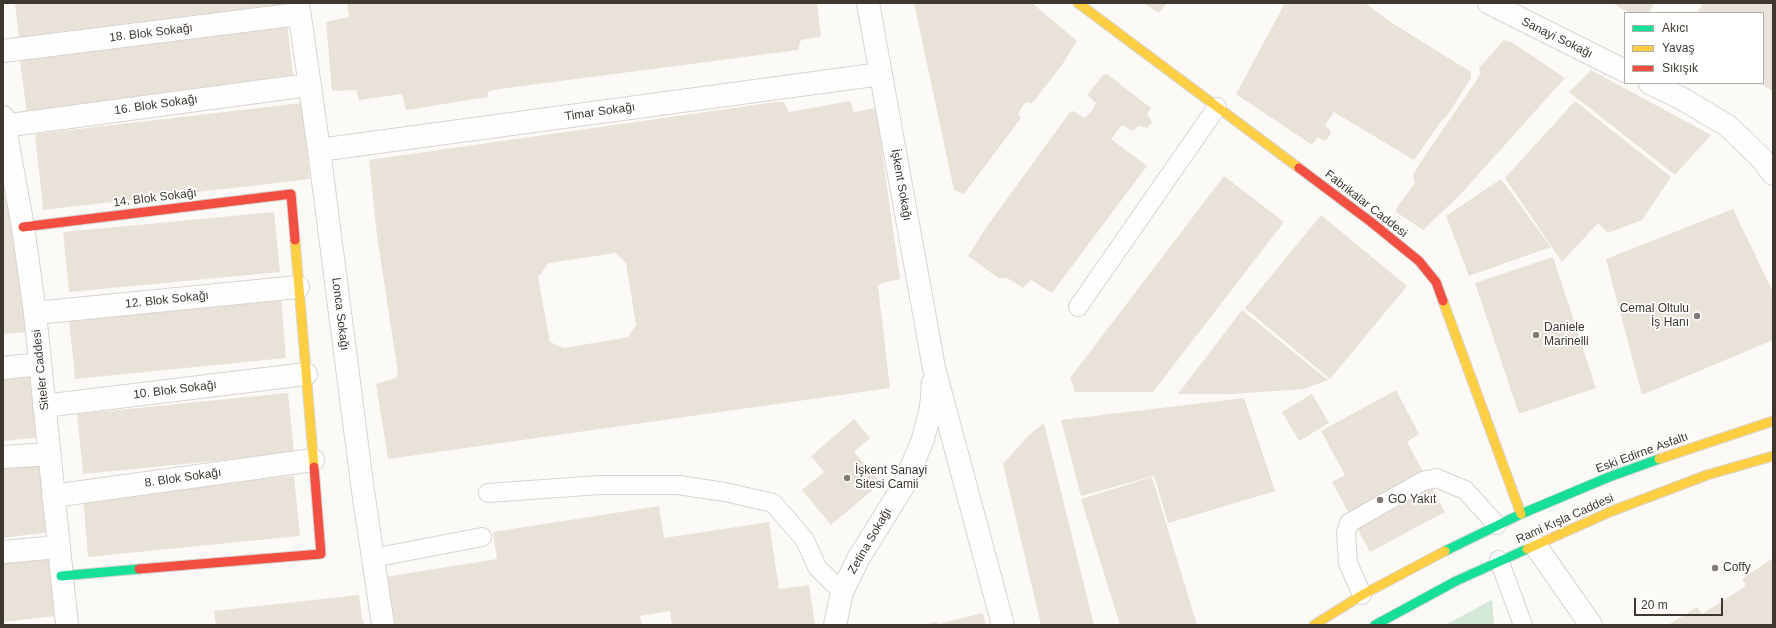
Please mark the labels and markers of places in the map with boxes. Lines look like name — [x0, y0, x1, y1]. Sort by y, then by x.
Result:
place label: Cemal Oltulu İş Hanı — [1620, 302, 1689, 330]
marker: Cemal Oltulu İş Hanı — [1692, 311, 1702, 321]
place label: Daniele Marinelli — [1544, 321, 1589, 349]
marker: Daniele Marinelli — [1531, 330, 1541, 340]
place label: İşkent Sanayi Sitesi Camii — [855, 464, 927, 492]
marker: İşkent Sanayi Sitesi Camii — [842, 473, 852, 483]
place label: GO Yakıt — [1388, 493, 1436, 507]
marker: GO Yakıt — [1375, 495, 1385, 505]
place label: Coffy — [1723, 561, 1751, 575]
marker: Coffy — [1710, 563, 1720, 573]

